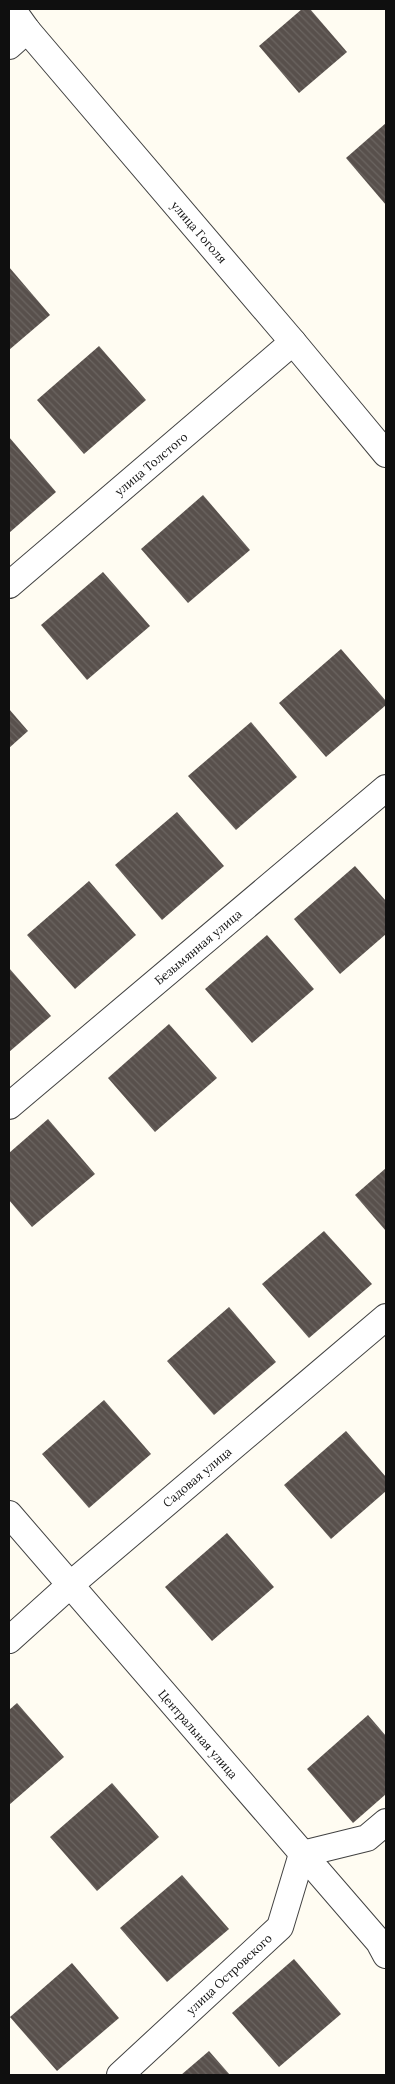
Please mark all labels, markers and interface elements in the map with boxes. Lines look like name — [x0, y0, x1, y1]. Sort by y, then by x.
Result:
street label: улица Гоголя — [168, 198, 230, 266]
street label: улица Толстого — [112, 429, 190, 499]
street label: Безымянная улица — [151, 906, 245, 988]
street label: Садовая улица — [159, 1444, 235, 1510]
street label: Центральная улица — [155, 1686, 241, 1782]
street label: улица Островского — [183, 1930, 275, 2018]

